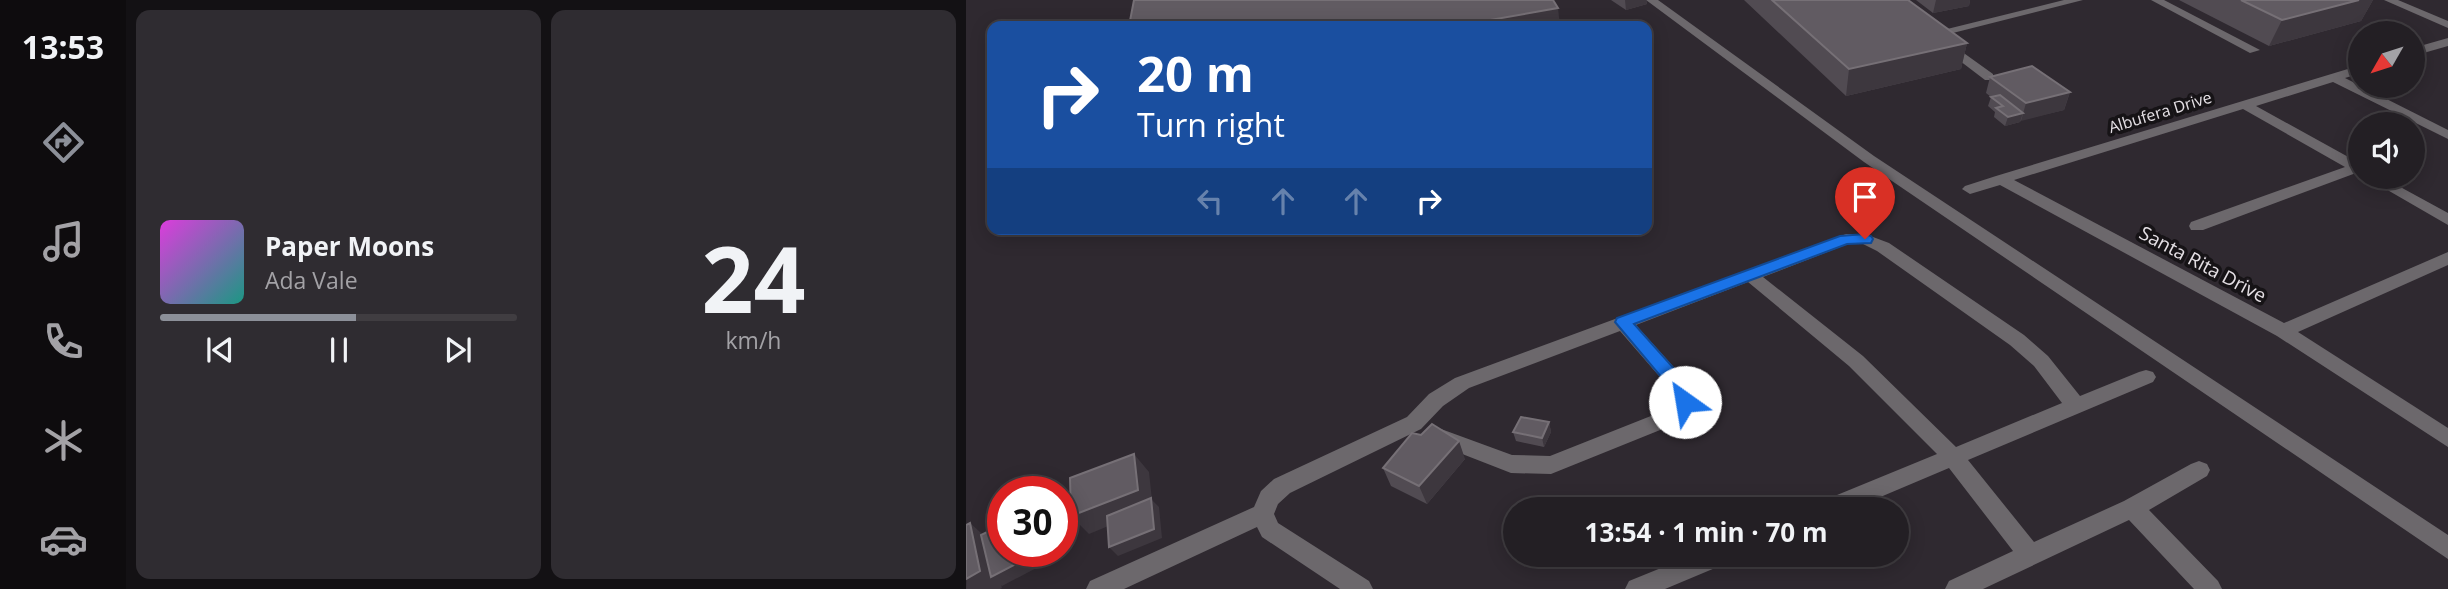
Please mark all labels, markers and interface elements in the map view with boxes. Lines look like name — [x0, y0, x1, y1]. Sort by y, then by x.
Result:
north arrow — [2348, 21, 2426, 98]
map controls — [2348, 21, 2425, 189]
text: 13:53 — [22, 25, 104, 68]
text: 20 m — [1137, 40, 1254, 106]
icon: right — [1022, 49, 1113, 140]
street label: Albufera Drive — [2106, 86, 2214, 138]
text: Turn right — [1137, 103, 1285, 146]
button: sound — [2348, 112, 2425, 189]
icon: directions — [39, 118, 88, 167]
pin — [1835, 167, 1895, 239]
icon: arrive — [1846, 178, 1884, 216]
icon: left — [1191, 182, 1229, 220]
icon: ahead — [1264, 182, 1302, 220]
icon: ahead — [1337, 182, 1375, 220]
icon: right — [1410, 182, 1448, 220]
text: 24 — [701, 216, 806, 340]
icon: music — [39, 217, 88, 266]
street label: Santa Rita Drive — [2135, 220, 2271, 308]
text: Paper Moons — [265, 228, 434, 264]
text: Ada Vale — [265, 264, 358, 296]
icon: phone — [39, 317, 88, 366]
text: km/h — [726, 324, 781, 356]
icon: previous — [201, 331, 239, 369]
icon: pause — [320, 331, 358, 369]
icon: next — [439, 331, 477, 369]
position arrow — [1648, 365, 1722, 439]
icon: climate — [39, 416, 88, 465]
speed limit sign: 30 — [987, 476, 1078, 567]
text: 13:54 · 1 min · 70 m — [1585, 514, 1827, 550]
icon: car — [39, 515, 88, 564]

